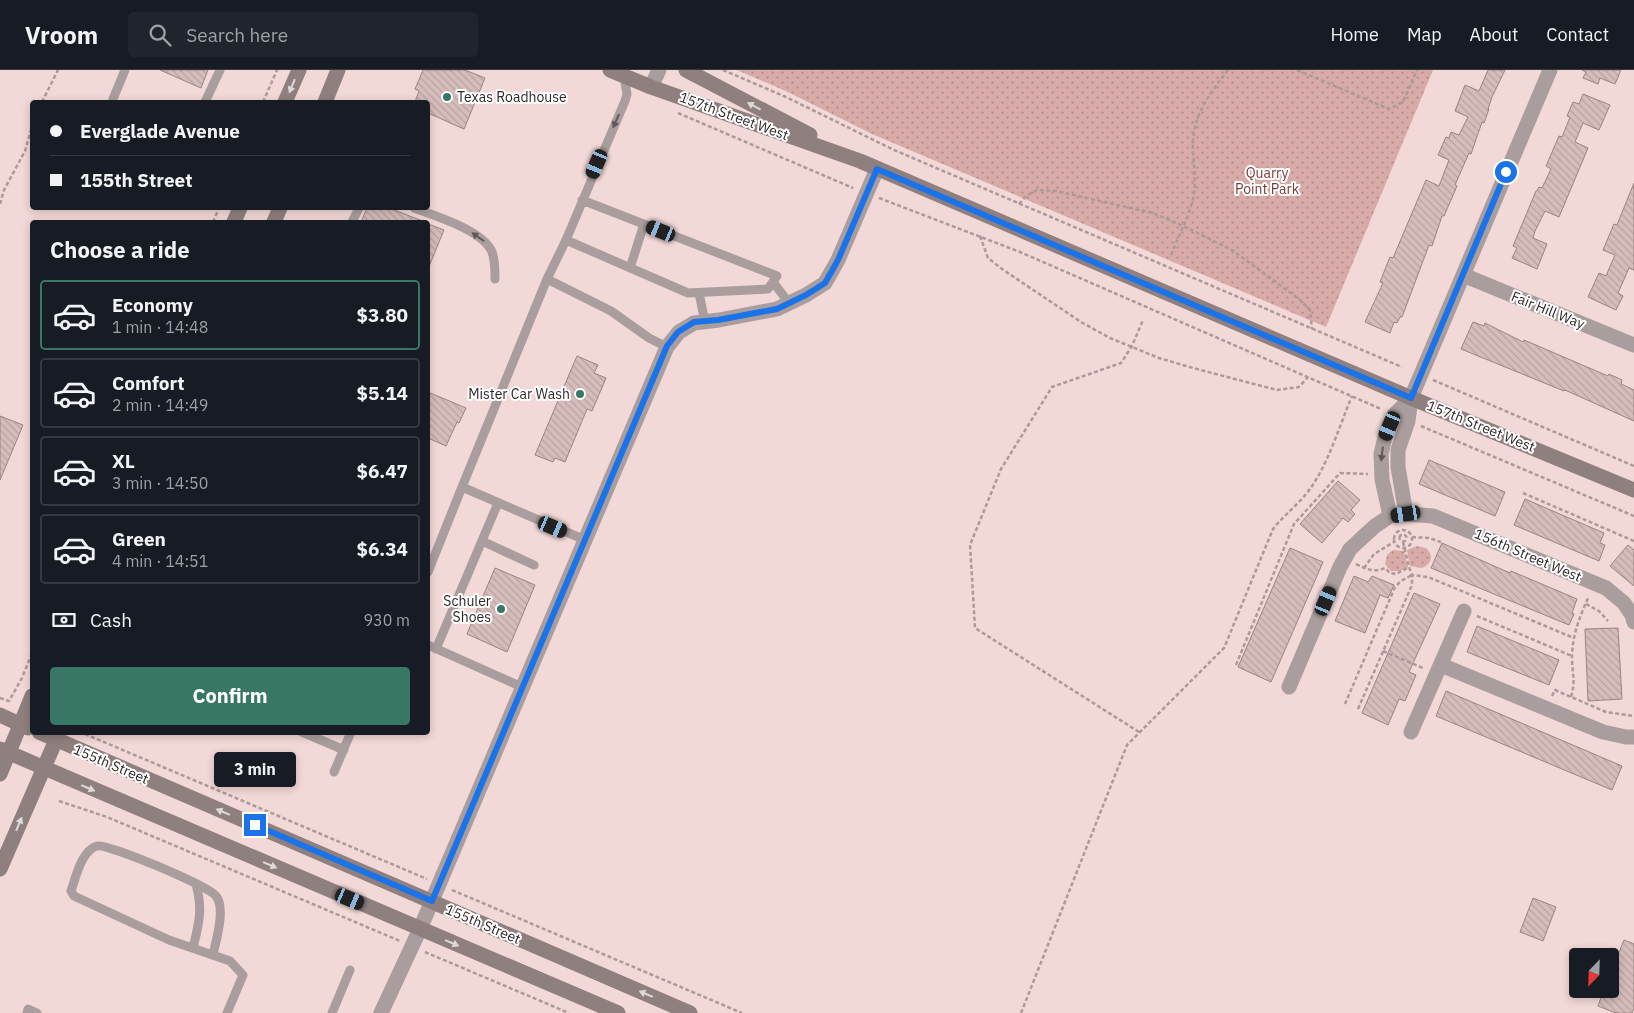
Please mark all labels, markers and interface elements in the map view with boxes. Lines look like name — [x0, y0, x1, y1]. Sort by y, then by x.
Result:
search box — [128, 12, 478, 57]
text: Vroom — [25, 19, 98, 51]
icon: search — [146, 21, 174, 49]
text: Search here — [186, 23, 288, 47]
text: Home — [1331, 23, 1379, 46]
text: Map — [1407, 23, 1442, 46]
text: About — [1470, 23, 1518, 46]
text: Contact — [1546, 23, 1609, 46]
one-way arrow — [287, 79, 295, 93]
place label: Texas Roadhouse — [457, 88, 567, 106]
street label: 157th Street West — [677, 88, 791, 144]
marker: Texas Roadhouse — [441, 91, 453, 103]
one-way arrow — [747, 102, 762, 110]
one-way arrow — [612, 114, 620, 128]
text: Everglade Avenue — [80, 119, 240, 143]
car — [584, 147, 609, 181]
route start — [1495, 161, 1517, 183]
park label: Quarry Point Park — [1235, 164, 1300, 198]
text: 155th Street — [80, 168, 193, 192]
car — [644, 218, 677, 244]
one-way arrow — [471, 232, 485, 242]
text: Choose a ride — [50, 235, 190, 264]
street label: Fair Hill Way — [1509, 287, 1587, 333]
icon: car — [52, 293, 97, 338]
text: Economy — [112, 293, 193, 317]
text: $3.80 — [356, 303, 408, 327]
text: 1 min · 14:48 — [112, 317, 208, 337]
icon: car — [52, 371, 97, 416]
text: Comfort — [112, 371, 185, 395]
text: $5.14 — [356, 381, 408, 405]
place label: Mister Car Wash — [468, 385, 570, 403]
marker: Mister Car Wash — [574, 388, 586, 400]
text: 2 min · 14:49 — [112, 395, 208, 415]
street label: 157th Street West — [1424, 396, 1538, 456]
car — [1377, 409, 1402, 443]
one-way arrow — [1378, 447, 1386, 463]
icon: car — [52, 449, 97, 494]
text: XL — [112, 449, 135, 473]
text: $6.47 — [356, 459, 408, 483]
text: 3 min · 14:50 — [112, 473, 208, 493]
car — [1390, 504, 1421, 524]
car — [536, 514, 569, 540]
street label: 156th Street West — [1472, 524, 1584, 586]
icon: car — [52, 527, 97, 572]
text: Green — [112, 527, 166, 551]
text: $6.34 — [356, 537, 408, 561]
text: 4 min · 14:51 — [112, 551, 208, 571]
car — [1313, 584, 1338, 618]
place label: Schuler Shoes — [443, 592, 491, 626]
marker: Schuler Shoes — [495, 603, 507, 615]
icon: cash — [50, 606, 78, 634]
text: Cash — [90, 608, 132, 632]
text: 930 m — [363, 610, 410, 630]
button: Confirm — [50, 667, 410, 725]
street label: 155th Street — [71, 740, 151, 788]
callout: 3 min — [214, 752, 296, 788]
text: 3 min — [234, 759, 276, 779]
one-way arrow — [81, 784, 96, 792]
one-way arrow — [216, 807, 230, 815]
route end — [244, 814, 266, 836]
one-way arrow — [16, 817, 24, 831]
one-way arrow — [263, 862, 277, 870]
car — [333, 886, 366, 912]
street label: 155th Street — [443, 900, 523, 948]
one-way arrow — [445, 939, 459, 947]
north arrow — [1569, 948, 1619, 998]
map controls — [1569, 948, 1619, 998]
one-way arrow — [639, 989, 653, 997]

